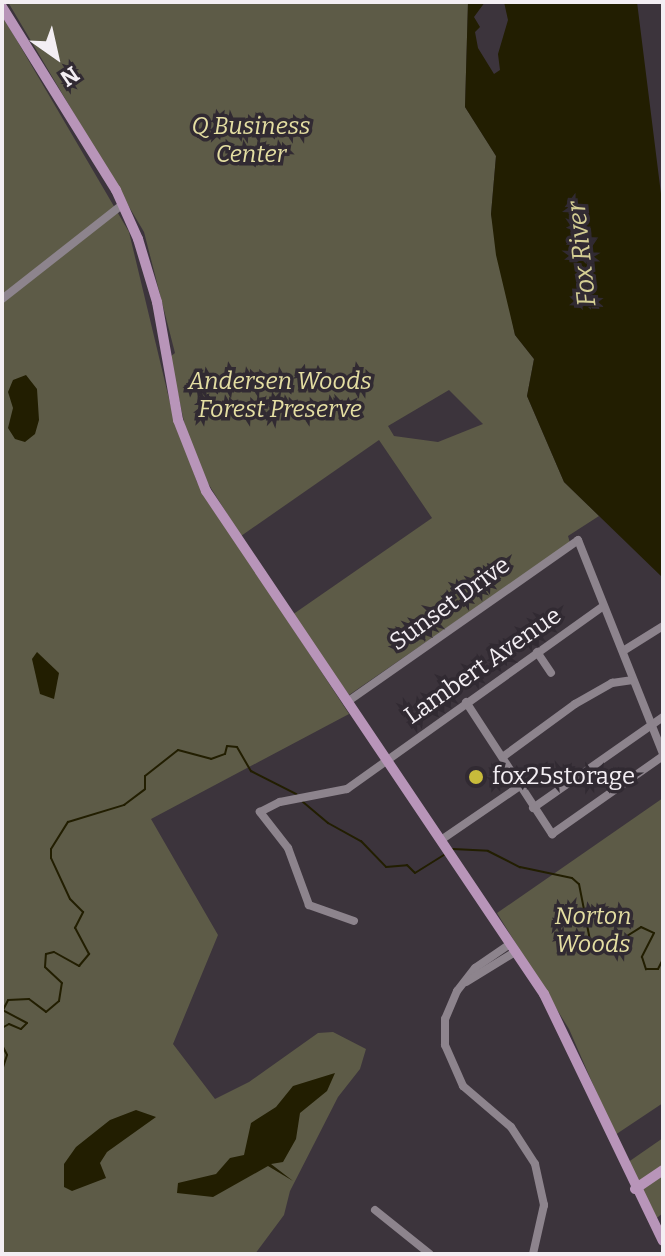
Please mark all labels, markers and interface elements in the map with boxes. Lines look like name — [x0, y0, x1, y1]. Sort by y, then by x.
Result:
north arrow — [16, 16, 96, 96]
text: N — [55, 60, 84, 92]
park label: Q Business Center — [191, 113, 311, 169]
water label: Fox River — [561, 200, 603, 308]
park label: Andersen Woods Forest Preserve — [188, 368, 372, 424]
street label: Sunset Drive — [384, 551, 516, 657]
street label: Lambert Avenue — [399, 601, 567, 731]
place label: fox25storage — [492, 763, 635, 791]
marker: fox25storage — [467, 768, 485, 786]
park label: Norton Woods — [555, 903, 631, 959]

